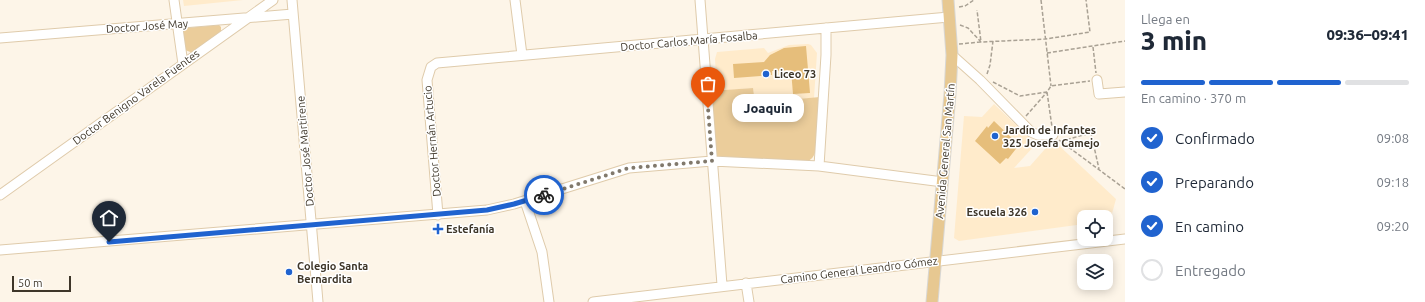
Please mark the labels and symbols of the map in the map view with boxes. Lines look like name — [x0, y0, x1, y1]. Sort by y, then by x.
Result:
street label: Doctor José May — [105, 17, 189, 35]
street label: Doctor Carlos María Fosalba — [620, 29, 758, 53]
street label: Doctor Benigno Varela Fuentes — [70, 47, 202, 147]
pin — [691, 67, 725, 108]
place label: Liceo 73 — [774, 68, 816, 80]
marker: Liceo 73 — [761, 69, 771, 79]
street label: Avenida General San Martín — [933, 83, 957, 219]
street label: Doctor Hernán Artucio — [421, 85, 443, 197]
callout: Joaquin — [732, 94, 804, 122]
street label: Doctor José Martirene — [294, 95, 316, 207]
place label: Jardín de Infantes 325 Josefa Camejo — [1003, 124, 1100, 149]
marker: Jardín de Infantes 325 Josefa Camejo — [990, 131, 1000, 141]
courier — [524, 175, 564, 215]
pin — [92, 201, 126, 242]
place label: Escuela 326 — [966, 206, 1027, 218]
marker: Escuela 326 — [1030, 207, 1040, 217]
place label: Estefanía — [446, 223, 495, 235]
marker: Estefanía — [433, 224, 443, 234]
street label: Camino General Leandro Gómez — [780, 254, 938, 286]
place label: Colegio Santa Bernardita — [297, 260, 368, 285]
marker: Colegio Santa Bernardita — [284, 267, 294, 277]
scale bar — [12, 274, 71, 293]

